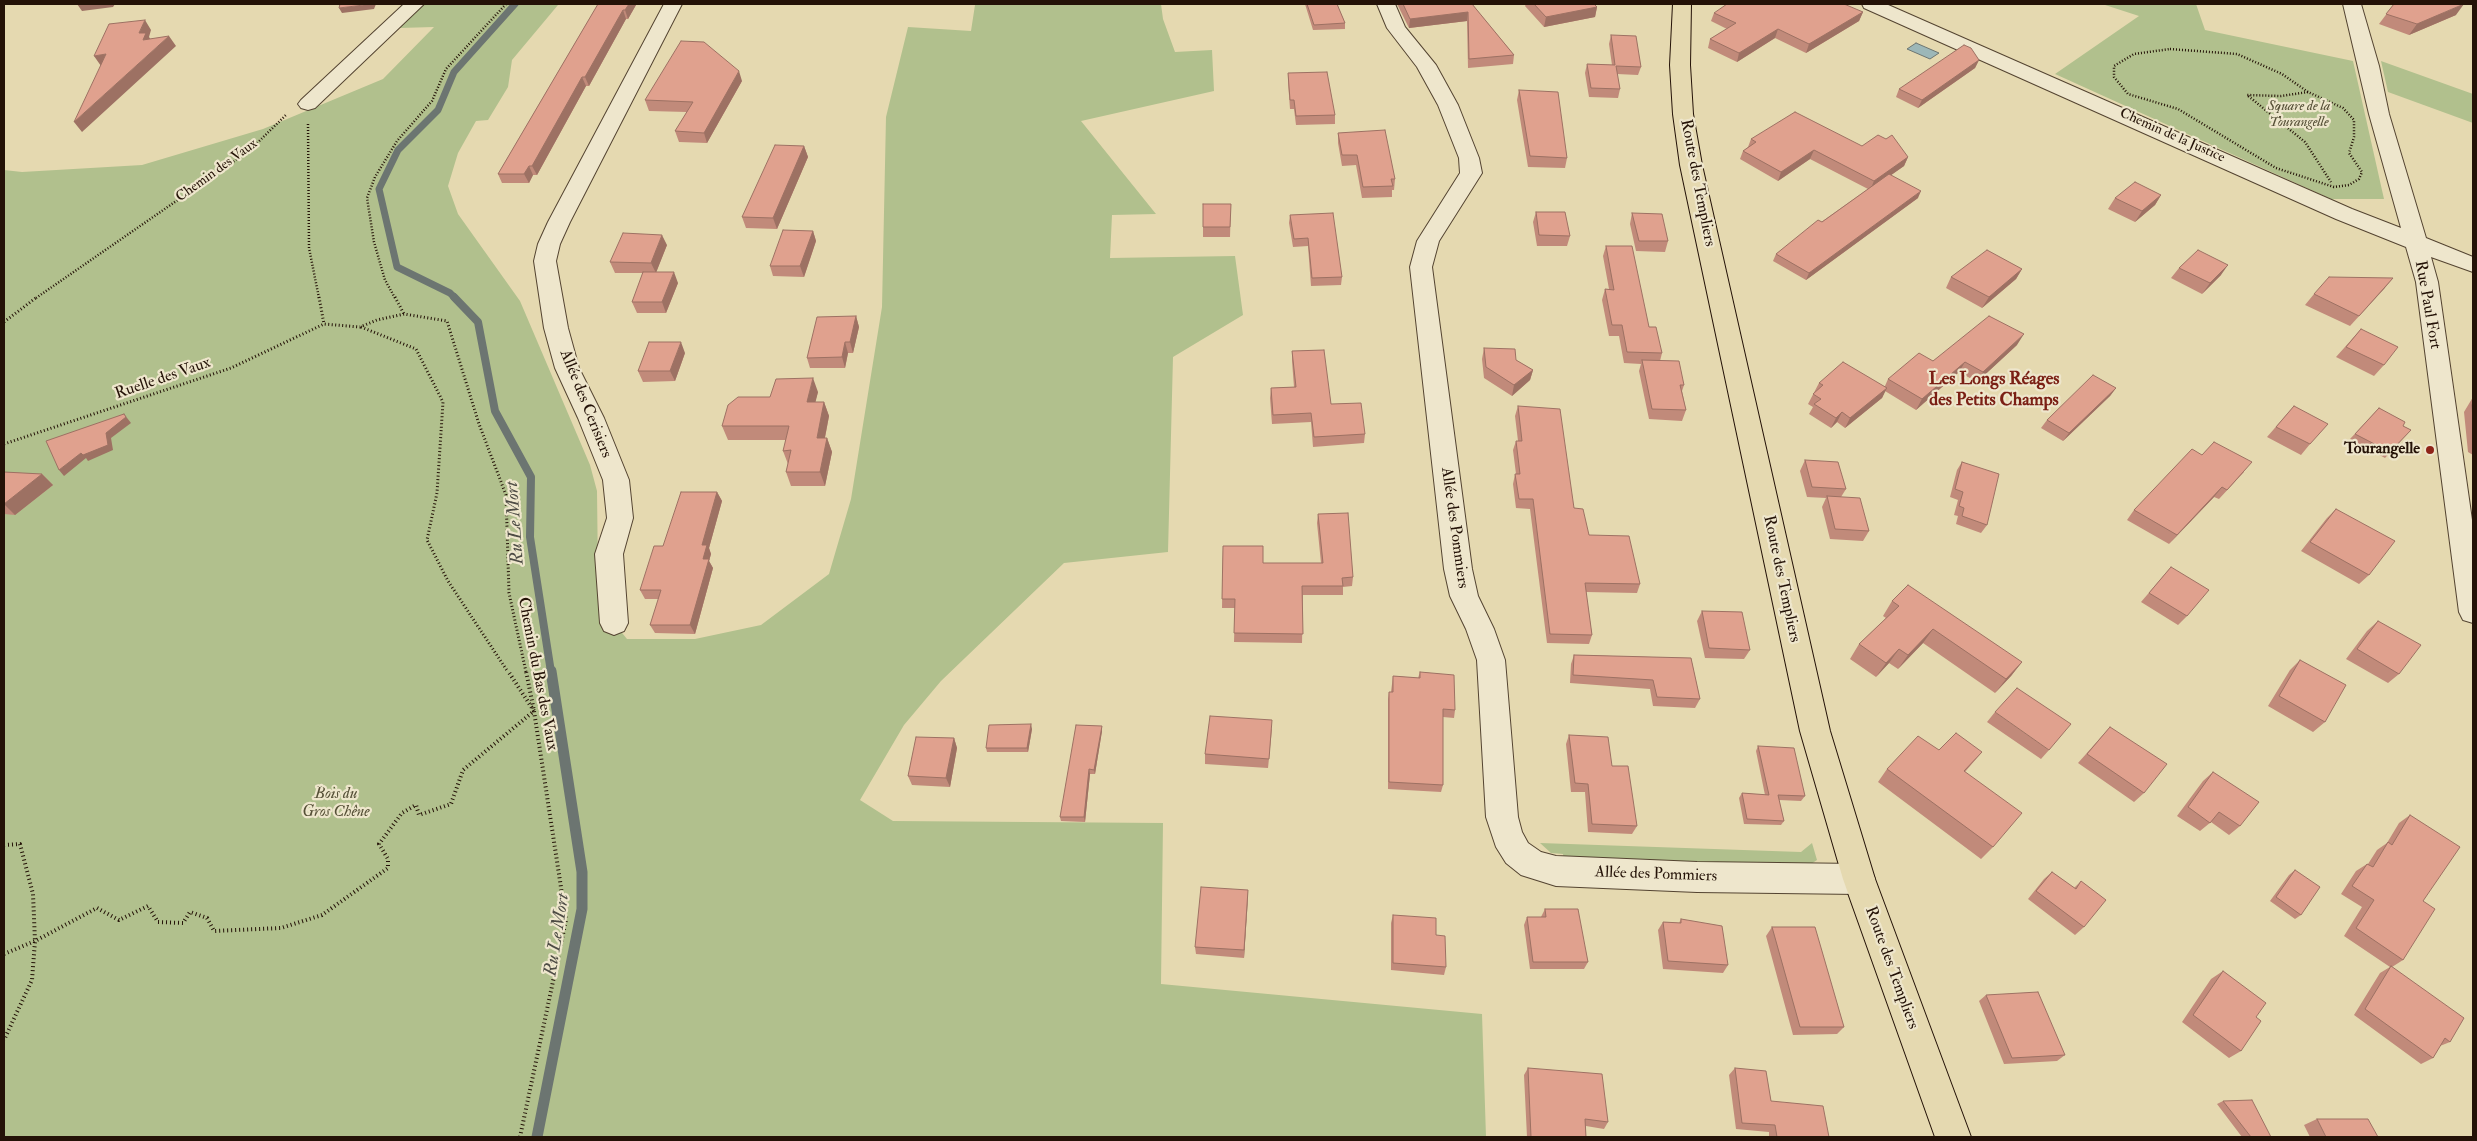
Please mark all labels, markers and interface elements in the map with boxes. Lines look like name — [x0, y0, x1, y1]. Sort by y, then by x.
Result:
park label: Square de la Tourangelle — [2268, 99, 2330, 132]
street label: Chemin de la Justice — [2117, 105, 2227, 167]
street label: Route des Templiers — [1675, 118, 1719, 248]
street label: Chemin des Vaux — [173, 136, 261, 206]
street label: Rue Paul Fort — [2410, 259, 2444, 351]
street label: Allée des Cerisiers — [555, 347, 615, 461]
street label: Ruelle des Vaux — [113, 354, 213, 404]
district label: Les Longs Réages des Petits Champs — [1929, 369, 2059, 412]
place label: Tourangelle — [2344, 440, 2420, 460]
marker: Tourangelle — [2424, 444, 2436, 456]
street label: Allée des Pommiers — [1436, 466, 1472, 590]
water label: Ru Le Mort — [502, 481, 530, 565]
street label: Route des Templiers — [1758, 514, 1804, 644]
street label: Chemin du Bas des Vaux — [513, 596, 561, 752]
park label: Bois du Gros Chêne — [302, 785, 370, 823]
street label: Allée des Pommiers — [1595, 863, 1717, 887]
water label: Ru Le Mort — [541, 892, 575, 978]
street label: Route des Templiers — [1860, 904, 1922, 1032]

